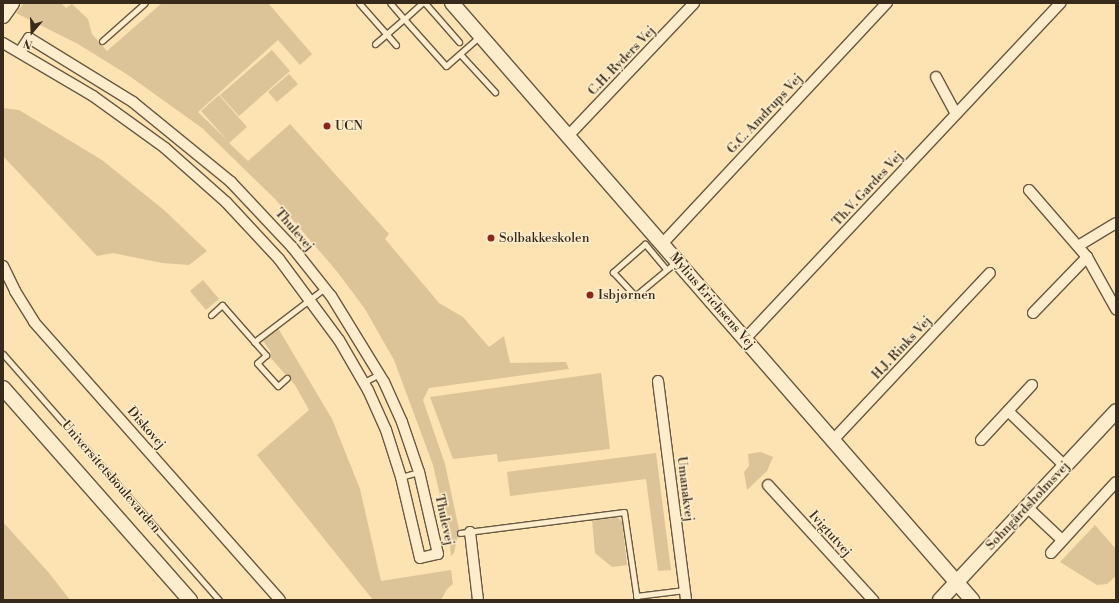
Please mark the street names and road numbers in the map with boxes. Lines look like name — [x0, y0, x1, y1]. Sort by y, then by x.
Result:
street label: C.H. Ryders Vej — [585, 23, 659, 99]
street label: G.C. Amdrups Vej — [724, 71, 806, 157]
street label: Th.V. Gardes Vej — [829, 148, 907, 230]
street label: Thulevej — [271, 205, 317, 255]
street label: Mylius Erichsens Vej — [666, 250, 758, 352]
street label: H.J. Rinks Vej — [869, 313, 935, 383]
street label: Diskovej — [123, 404, 169, 452]
street label: Universitetsboulevarden — [58, 418, 164, 536]
street label: Umanakvej — [673, 456, 697, 522]
street label: Sohngårdsholmsvej — [983, 458, 1073, 554]
street label: Thulevej — [431, 493, 457, 547]
street label: Ivigtutvej — [805, 508, 855, 560]

